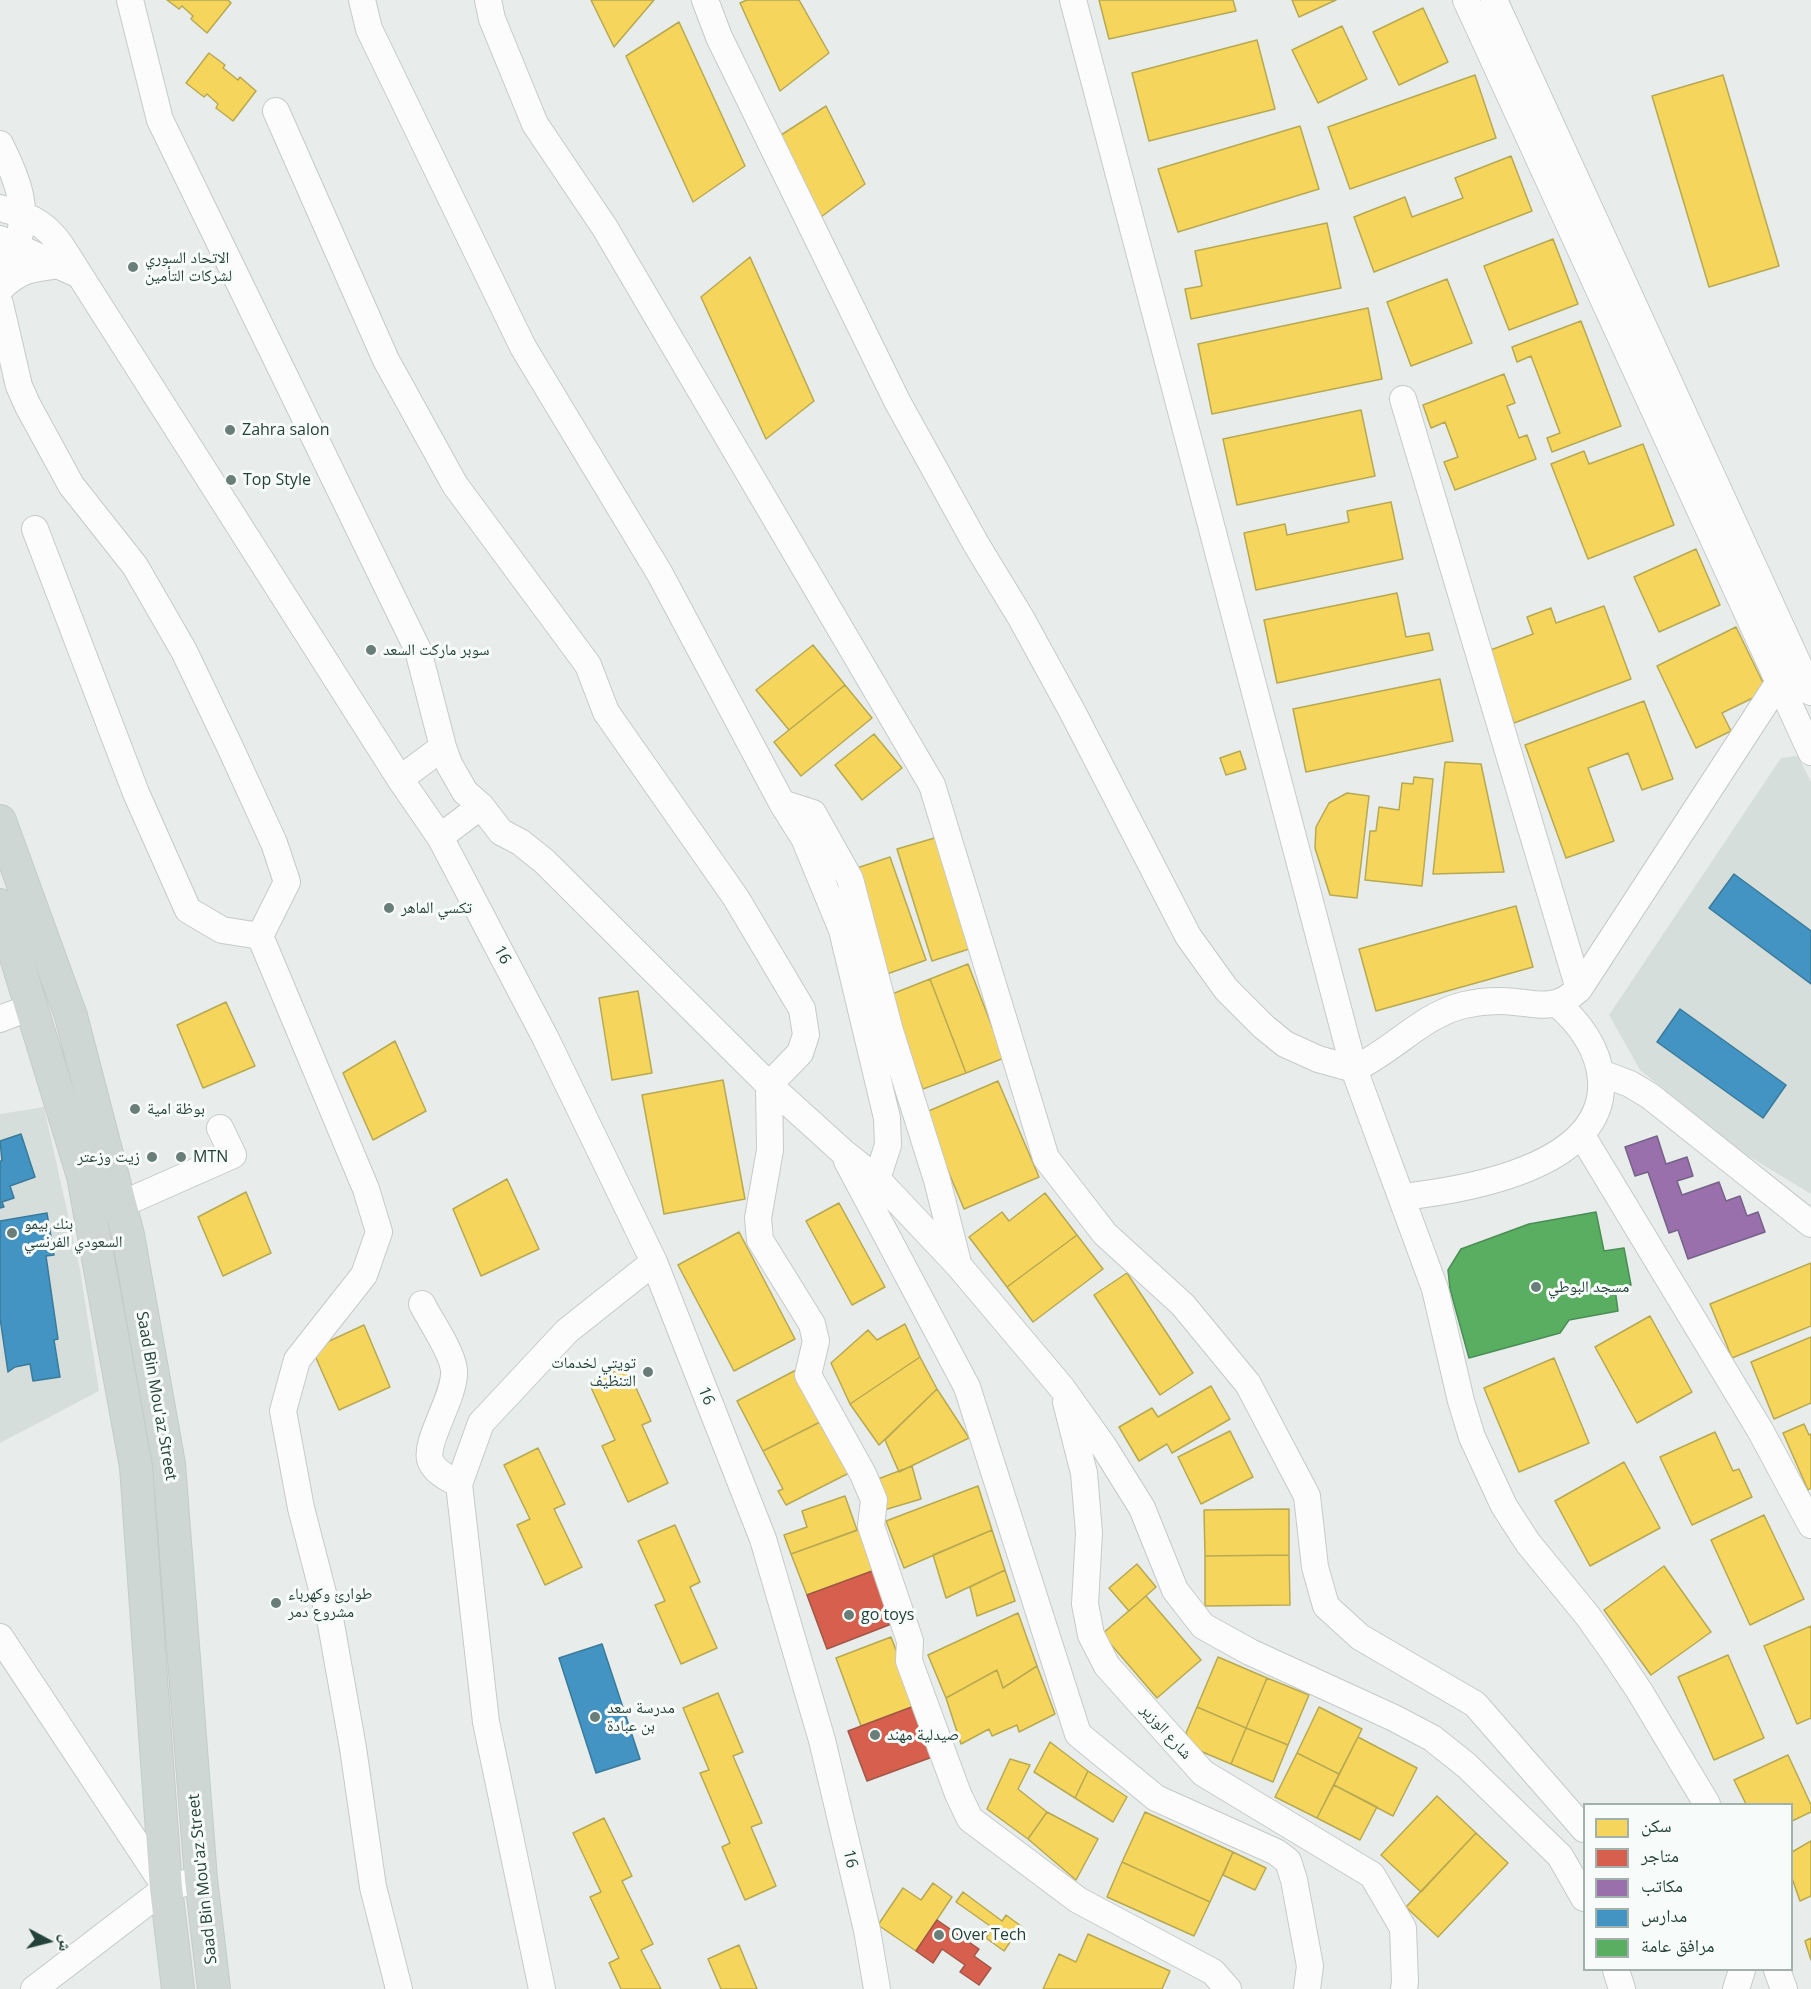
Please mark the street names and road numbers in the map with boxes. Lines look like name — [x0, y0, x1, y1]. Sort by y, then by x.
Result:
street label: 16 — [489, 942, 515, 968]
street label: Saad Bin Mou'az Street — [132, 1310, 180, 1482]
street label: 16 — [694, 1384, 718, 1408]
street label: شارع الوزير — [1136, 1701, 1196, 1763]
street label: Saad Bin Mou'az Street — [184, 1793, 222, 1965]
street label: 16 — [839, 1848, 861, 1870]

